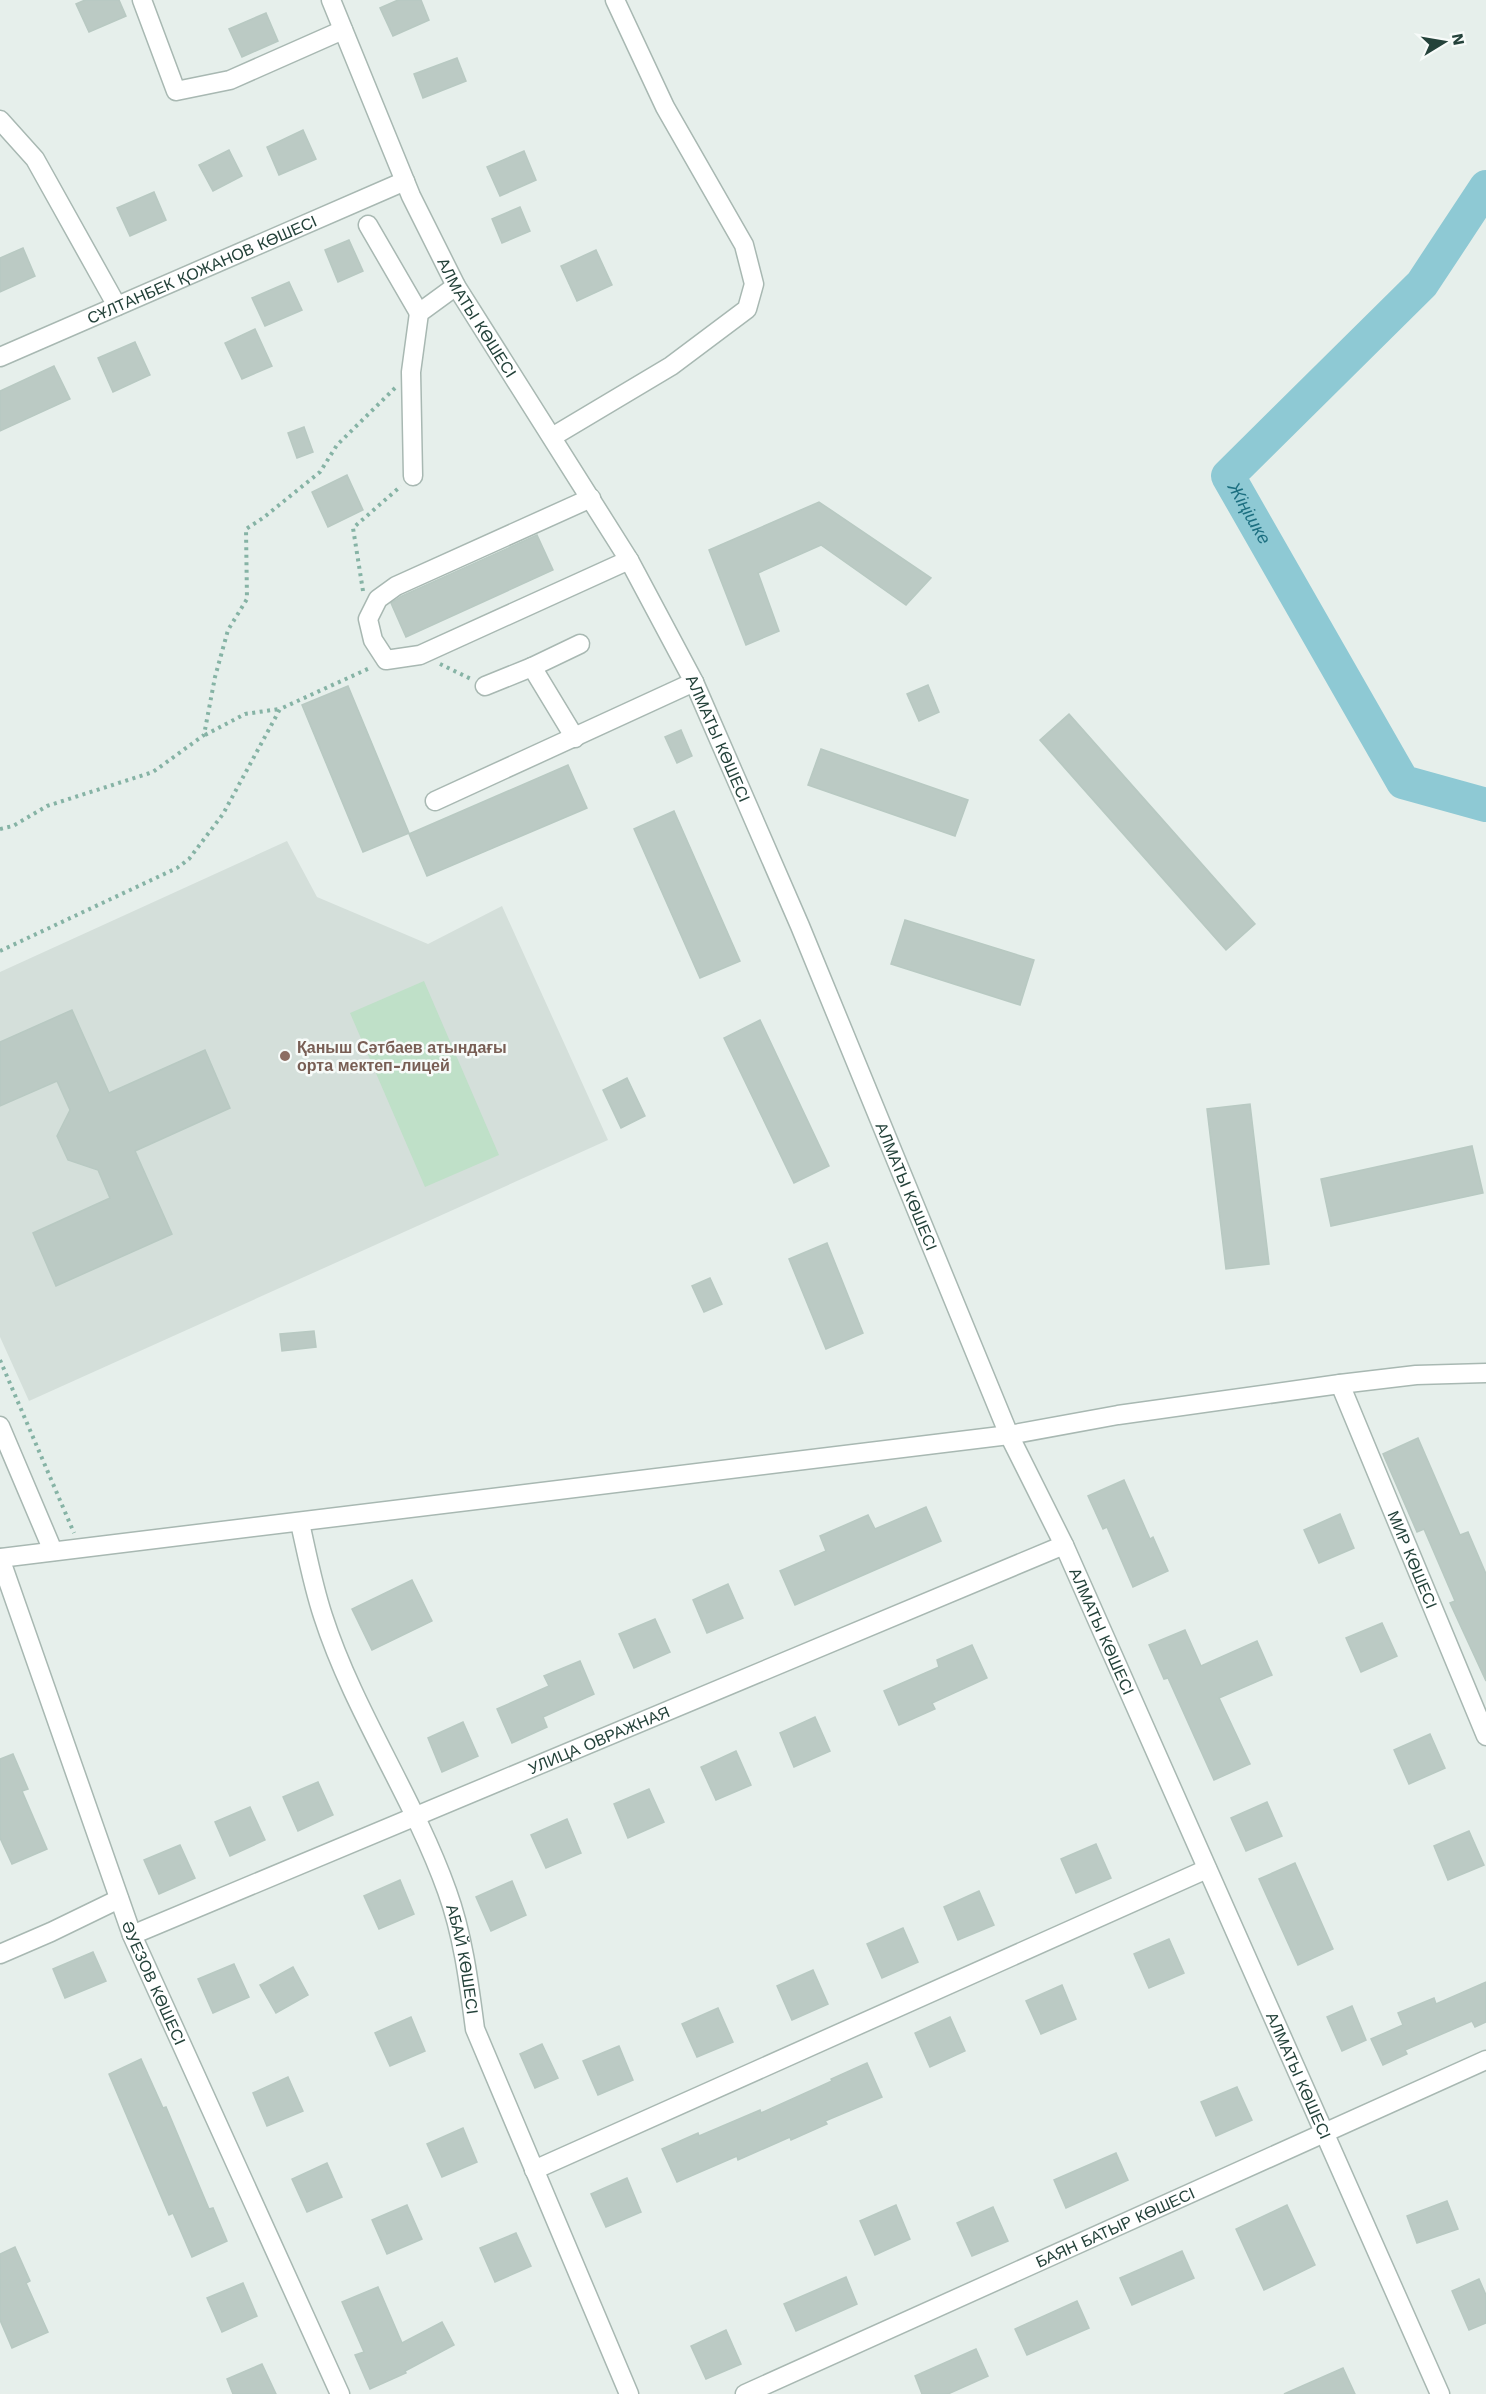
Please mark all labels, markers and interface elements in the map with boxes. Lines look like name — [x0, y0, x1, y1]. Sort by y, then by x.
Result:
north arrow — [1414, 12, 1474, 72]
text: N — [1448, 32, 1469, 47]
street label: СҰЛТАНБЕК ҚОЖАНОВ КӨШЕСІ — [84, 212, 320, 328]
street label: АЛМАТЫ КӨШЕСІ — [433, 254, 520, 381]
water label: Жіңішке — [1223, 477, 1276, 548]
street label: АЛМАТЫ КӨШЕСІ — [682, 672, 754, 805]
place label: Қаныш Сәтбаев атындағы орта мектеп-лицей — [297, 1038, 507, 1075]
marker: Қаныш Сәтбаев атындағы орта мектеп-лицей — [278, 1049, 292, 1063]
street label: АЛМАТЫ КӨШЕСІ — [872, 1120, 941, 1253]
street label: МИР КӨШЕСІ — [1384, 1508, 1441, 1611]
street label: АЛМАТЫ КӨШЕСІ — [1065, 1565, 1138, 1698]
street label: УЛИЦА ОВРАЖНАЯ — [525, 1702, 673, 1778]
street label: АБАЙ КӨШЕСІ — [442, 1902, 482, 2015]
street label: ӘУЕЗОВ КӨШЕСІ — [118, 1919, 189, 2048]
street label: АЛМАТЫ КӨШЕСІ — [1262, 2009, 1335, 2142]
street label: БАЯН БАТЫР КӨШЕСІ — [1033, 2184, 1198, 2272]

